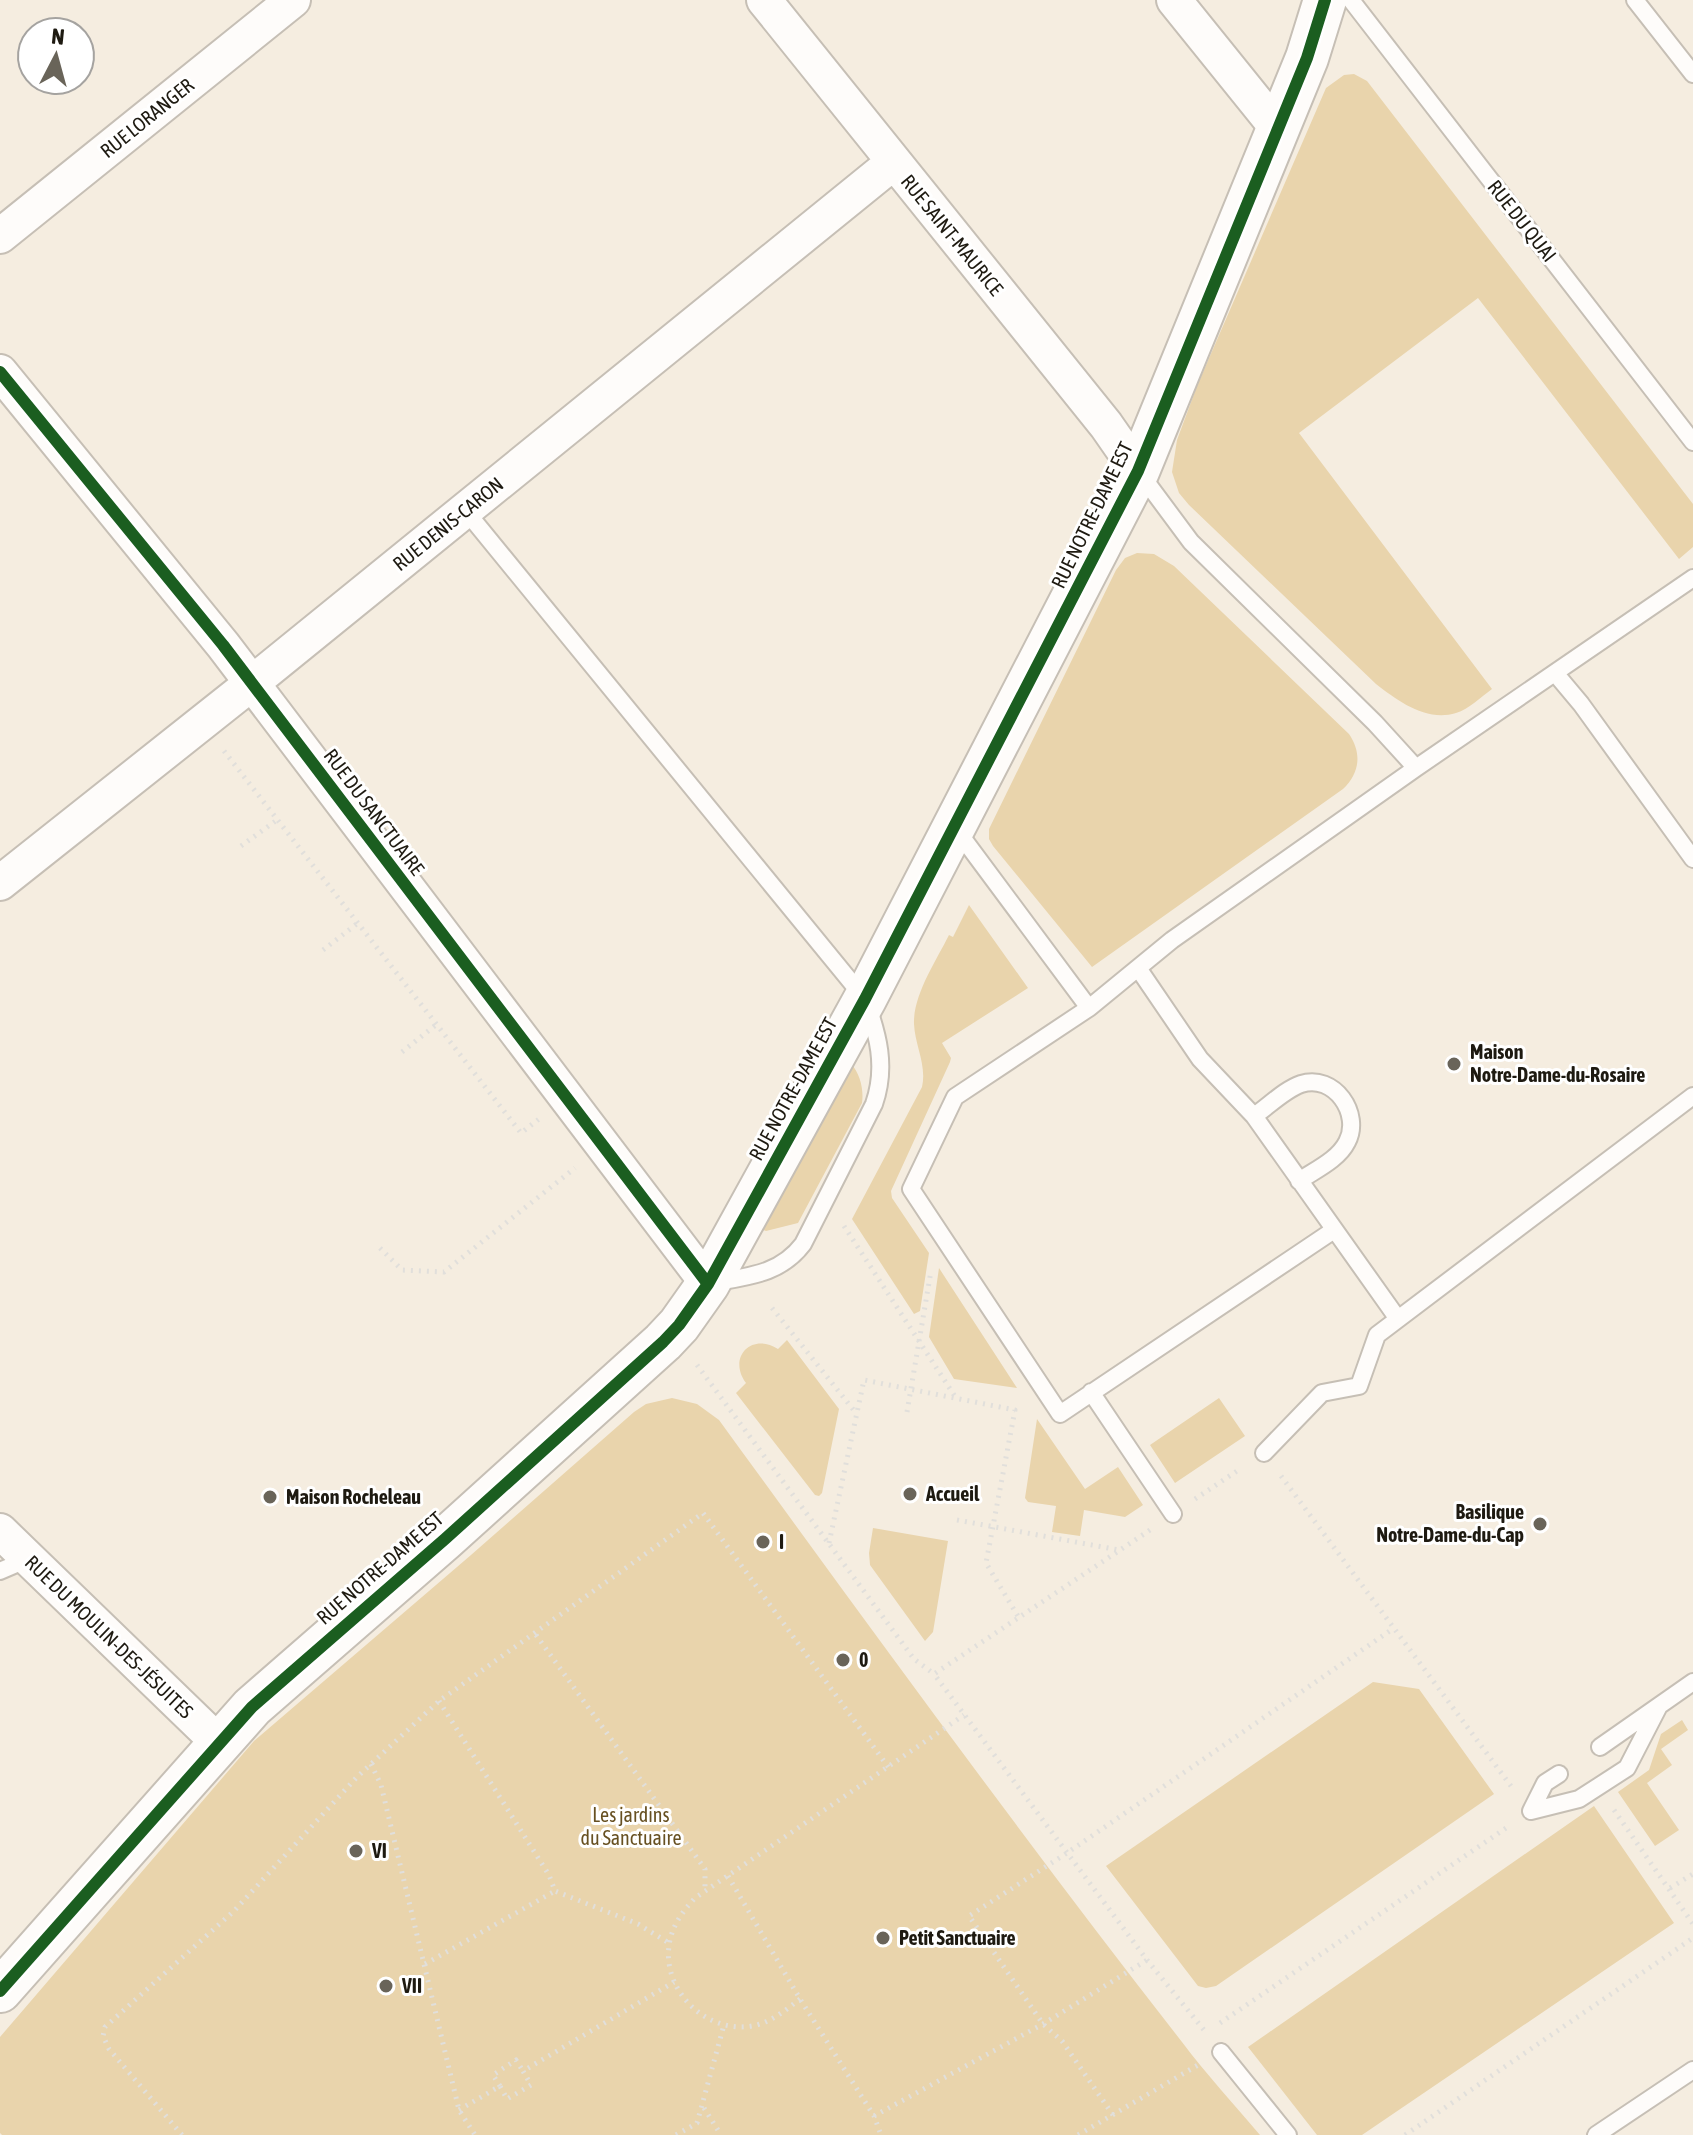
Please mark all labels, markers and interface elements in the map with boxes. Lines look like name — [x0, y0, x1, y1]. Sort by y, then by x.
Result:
north arrow — [16, 16, 96, 96]
text: N — [50, 23, 66, 50]
street label: RUE LORANGER — [96, 73, 198, 162]
street label: RUE SAINT-MAURICE — [897, 170, 1008, 300]
street label: RUE DU QUAI — [1483, 175, 1561, 266]
street label: RUE NOTRE-DAME EST — [1046, 438, 1137, 592]
street label: RUE DENIS-CARON — [388, 472, 507, 575]
street label: RUE DU SANCTUAIRE — [320, 744, 430, 880]
street label: RUE NOTRE-DAME EST — [744, 1013, 841, 1164]
place label: Maison Notre-Dame-du-Rosaire — [1470, 1040, 1645, 1086]
marker: Maison Notre-Dame-du-Rosaire — [1445, 1055, 1463, 1073]
place label: Accueil — [925, 1482, 980, 1505]
place label: Maison Rocheleau — [286, 1485, 421, 1508]
marker: Accueil — [901, 1485, 919, 1503]
marker: Maison Rocheleau — [261, 1488, 279, 1506]
place label: Basilique Notre-Dame-du-Cap — [1376, 1500, 1524, 1546]
street label: RUE NOTRE-DAME EST — [312, 1506, 448, 1629]
marker: Basilique Notre-Dame-du-Cap — [1531, 1515, 1549, 1533]
place label: I — [779, 1530, 784, 1553]
marker: I — [754, 1533, 772, 1551]
street label: RUE DU MOULIN-DES-JÉSUITES — [21, 1550, 198, 1723]
place label: 0 — [859, 1648, 868, 1671]
marker: 0 — [834, 1651, 852, 1669]
park label: Les jardins du Sanctuaire — [581, 1803, 681, 1849]
place label: VI — [371, 1839, 387, 1862]
marker: VI — [347, 1842, 365, 1860]
place label: Petit Sanctuaire — [899, 1926, 1016, 1949]
marker: Petit Sanctuaire — [874, 1929, 892, 1947]
place label: VII — [401, 1974, 422, 1997]
marker: VII — [377, 1977, 395, 1995]

